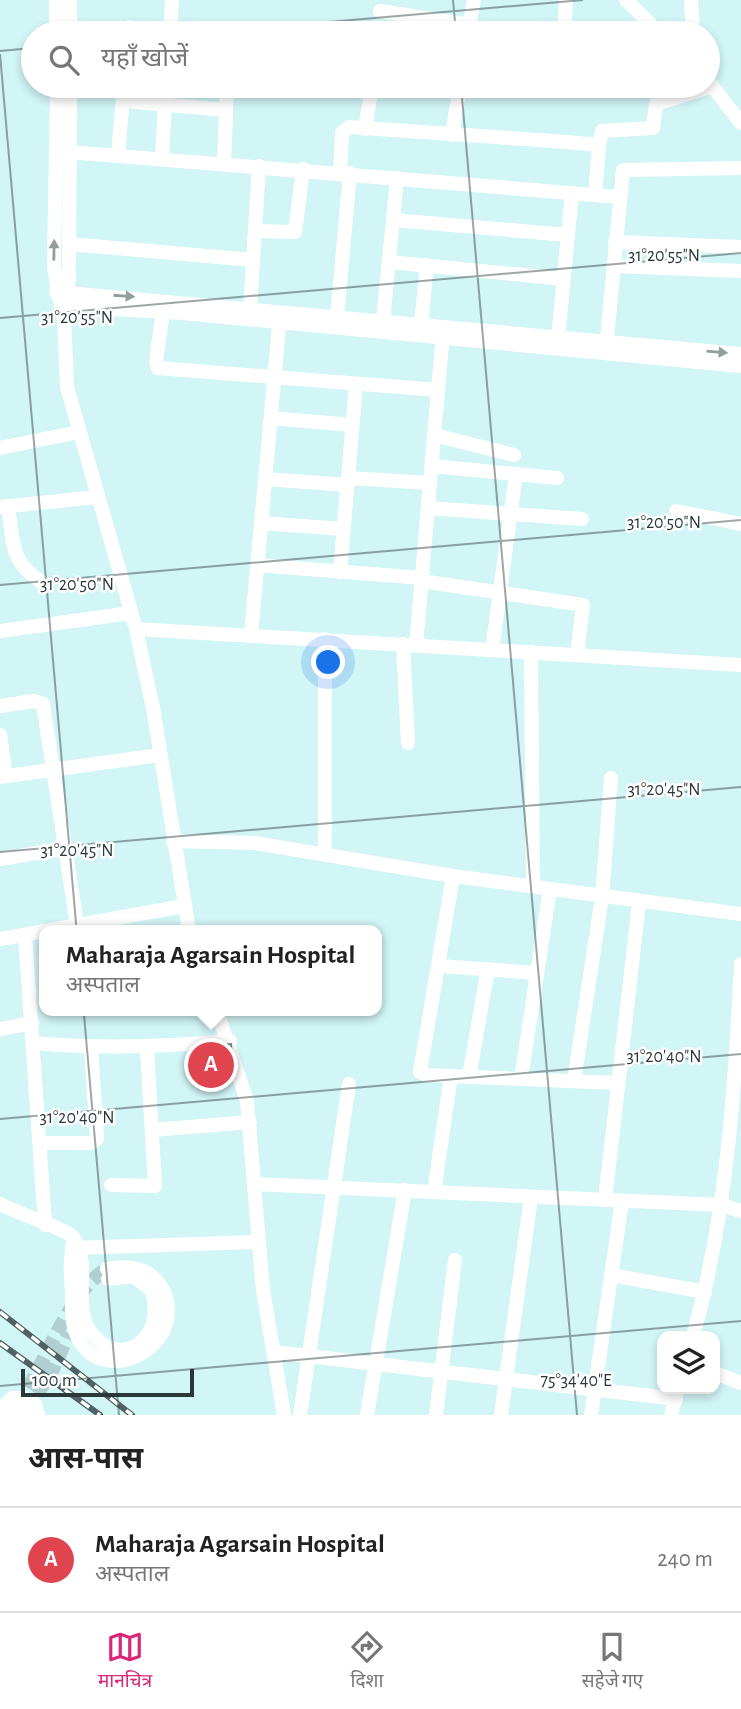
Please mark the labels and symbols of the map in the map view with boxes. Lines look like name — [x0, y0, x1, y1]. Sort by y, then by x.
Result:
one-way arrow — [49, 239, 60, 261]
text: 31°20'55"N — [628, 247, 700, 265]
one-way arrow — [114, 291, 136, 302]
text: 31°20'55"N — [41, 309, 113, 327]
one-way arrow — [706, 346, 728, 357]
text: 31°20'50"N — [627, 514, 701, 532]
text: 31°20'50"N — [40, 576, 114, 594]
your location — [311, 645, 345, 679]
text: 31°20'45"N — [627, 781, 701, 799]
text: 31°20'45"N — [40, 842, 114, 860]
pin: A — [188, 1039, 234, 1091]
text: 31°20'40"N — [626, 1048, 702, 1066]
text: 31°20'40"N — [39, 1109, 115, 1127]
scale bar — [21, 1366, 194, 1398]
text: 75°34'40"E — [540, 1372, 612, 1390]

